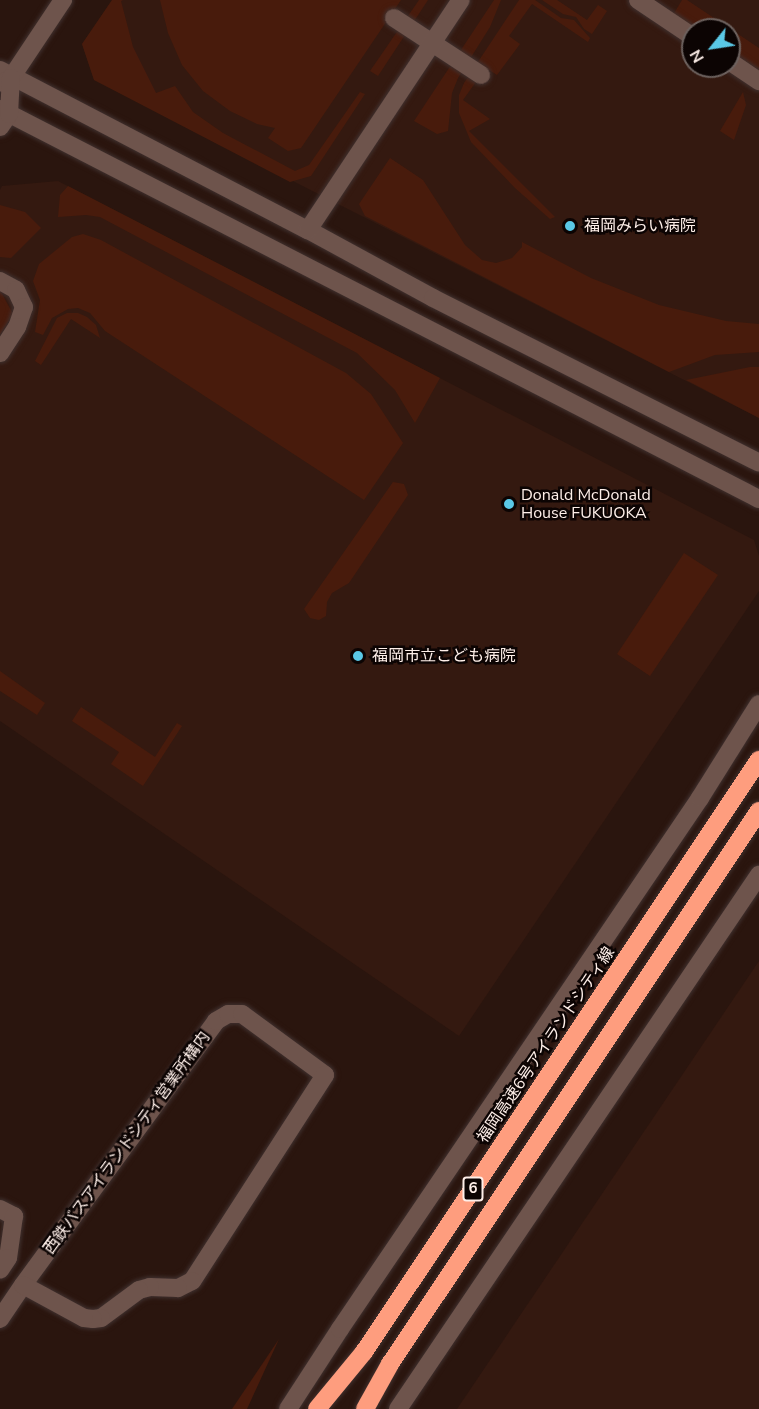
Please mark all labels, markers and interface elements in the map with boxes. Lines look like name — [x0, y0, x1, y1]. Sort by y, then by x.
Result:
north arrow — [681, 18, 741, 78]
text: N — [685, 45, 710, 67]
place label: 福岡みらい病院 — [584, 216, 696, 236]
marker: 福岡みらい病院 — [561, 217, 579, 235]
place label: Donald McDonald House FUKUOKA — [521, 485, 651, 523]
marker: Donald McDonald House FUKUOKA — [502, 497, 516, 511]
place label: 福岡市立こども病院 — [372, 646, 516, 666]
marker: 福岡市立こども病院 — [349, 647, 367, 665]
street label: 福岡高速6号アイランドシティ線 — [473, 943, 619, 1147]
street label: 西鉄バスアイランドシティ営業所構内 — [39, 1027, 215, 1259]
road number: 6 — [462, 1177, 484, 1201]

